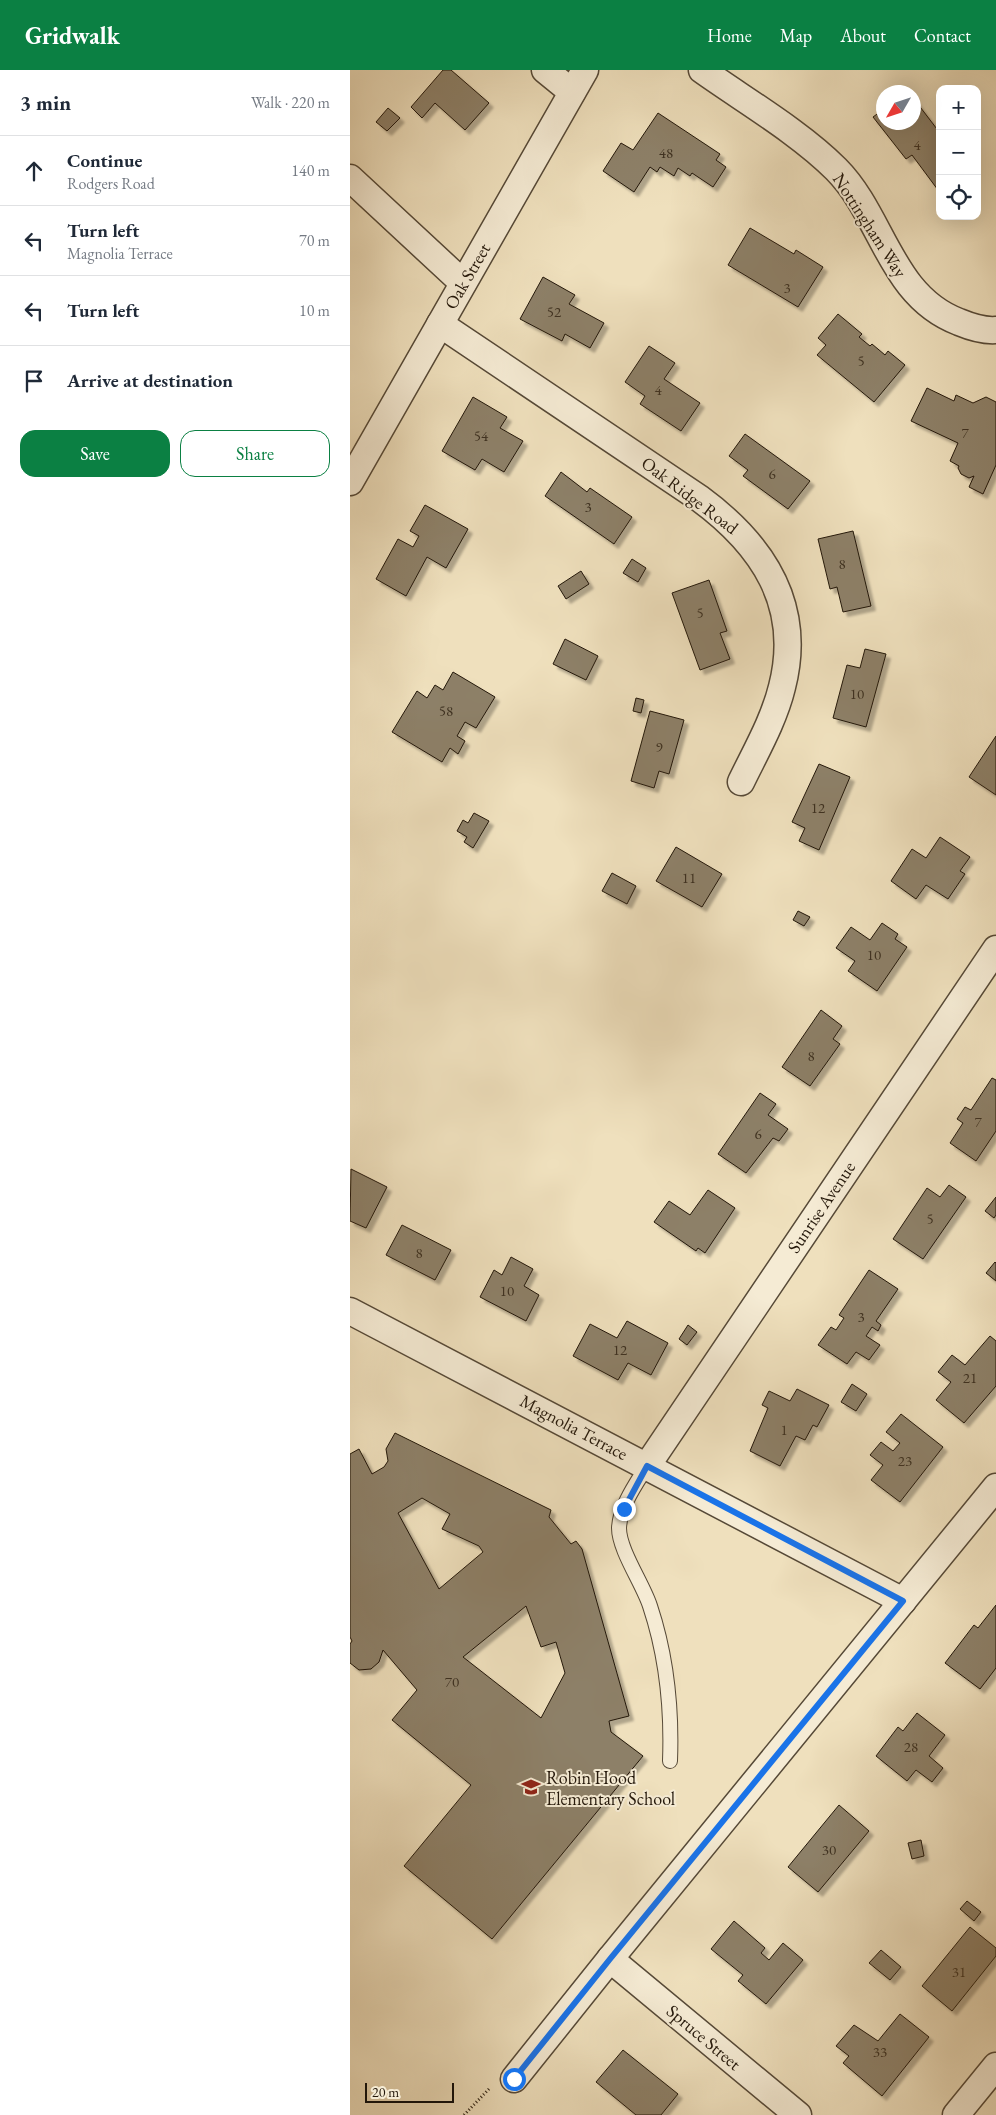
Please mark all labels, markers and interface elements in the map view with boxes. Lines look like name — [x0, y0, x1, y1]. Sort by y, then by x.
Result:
text: Gridwalk — [25, 20, 120, 51]
text: Home — [707, 24, 752, 47]
text: Map — [780, 24, 812, 47]
text: About — [840, 24, 886, 47]
text: Contact — [914, 24, 971, 47]
north arrow — [876, 85, 921, 130]
map controls — [936, 85, 981, 220]
button: + — [936, 85, 981, 130]
text: 3 min — [20, 89, 71, 116]
text: Walk · 220 m — [251, 92, 330, 113]
button: − — [936, 130, 981, 175]
house number: 4 — [913, 135, 921, 154]
house number: 48 — [659, 143, 673, 162]
text: Continue — [67, 148, 142, 173]
icon: ahead — [20, 157, 48, 185]
text: 140 m — [291, 160, 330, 181]
street label: Nottingham Way — [828, 168, 912, 282]
text: Rodgers Road — [67, 173, 155, 194]
button: locate — [936, 175, 981, 220]
text: Turn left — [67, 218, 139, 243]
icon: left — [20, 227, 48, 255]
text: 70 m — [299, 230, 330, 251]
street label: Oak Street — [439, 239, 495, 313]
text: Magnolia Terrace — [67, 243, 173, 264]
house number: 3 — [783, 278, 791, 297]
icon: left — [20, 297, 48, 325]
text: Turn left — [67, 298, 139, 323]
text: 10 m — [299, 300, 330, 321]
house number: 52 — [547, 302, 562, 321]
house number: 5 — [857, 351, 865, 370]
icon: arrive — [20, 367, 48, 395]
text: Arrive at destination — [67, 368, 233, 393]
house number: 4 — [654, 380, 662, 399]
house number: 7 — [961, 423, 969, 442]
house number: 54 — [474, 426, 489, 445]
button: Save — [20, 430, 170, 477]
button: Share — [180, 430, 330, 477]
street label: Oak Ridge Road — [637, 451, 744, 539]
house number: 6 — [768, 464, 776, 483]
house number: 3 — [584, 497, 592, 516]
house number: 8 — [838, 554, 846, 573]
house number: 5 — [696, 603, 704, 622]
house number: 10 — [850, 684, 864, 703]
house number: 58 — [439, 701, 453, 720]
house number: 9 — [655, 737, 663, 756]
house number: 12 — [811, 798, 826, 817]
house number: 11 — [682, 868, 696, 887]
house number: 10 — [867, 945, 881, 964]
house number: 8 — [807, 1046, 815, 1065]
house number: 7 — [974, 1112, 982, 1131]
house number: 6 — [754, 1124, 762, 1143]
street label: Sunrise Avenue — [782, 1157, 860, 1257]
house number: 5 — [926, 1209, 934, 1228]
house number: 8 — [415, 1243, 423, 1262]
house number: 10 — [500, 1281, 514, 1300]
house number: 3 — [857, 1307, 865, 1326]
house number: 12 — [613, 1340, 628, 1359]
house number: 21 — [963, 1368, 977, 1387]
street label: Magnolia Terrace — [516, 1389, 632, 1465]
house number: 1 — [780, 1420, 788, 1439]
house number: 23 — [898, 1451, 912, 1470]
route end — [613, 1498, 636, 1521]
house number: 70 — [445, 1672, 459, 1691]
house number: 28 — [904, 1737, 918, 1756]
place label: Robin Hood Elementary School — [546, 1766, 675, 1810]
school or university icon: Robin Hood Elementary School — [520, 1776, 542, 1798]
house number: 30 — [822, 1840, 836, 1859]
house number: 31 — [952, 1962, 966, 1981]
street label: Spruce Street — [662, 1999, 746, 2075]
house number: 33 — [873, 2042, 887, 2061]
route start — [503, 2068, 526, 2091]
scale bar — [365, 2080, 454, 2103]
text: 20 m — [372, 2083, 399, 2101]

